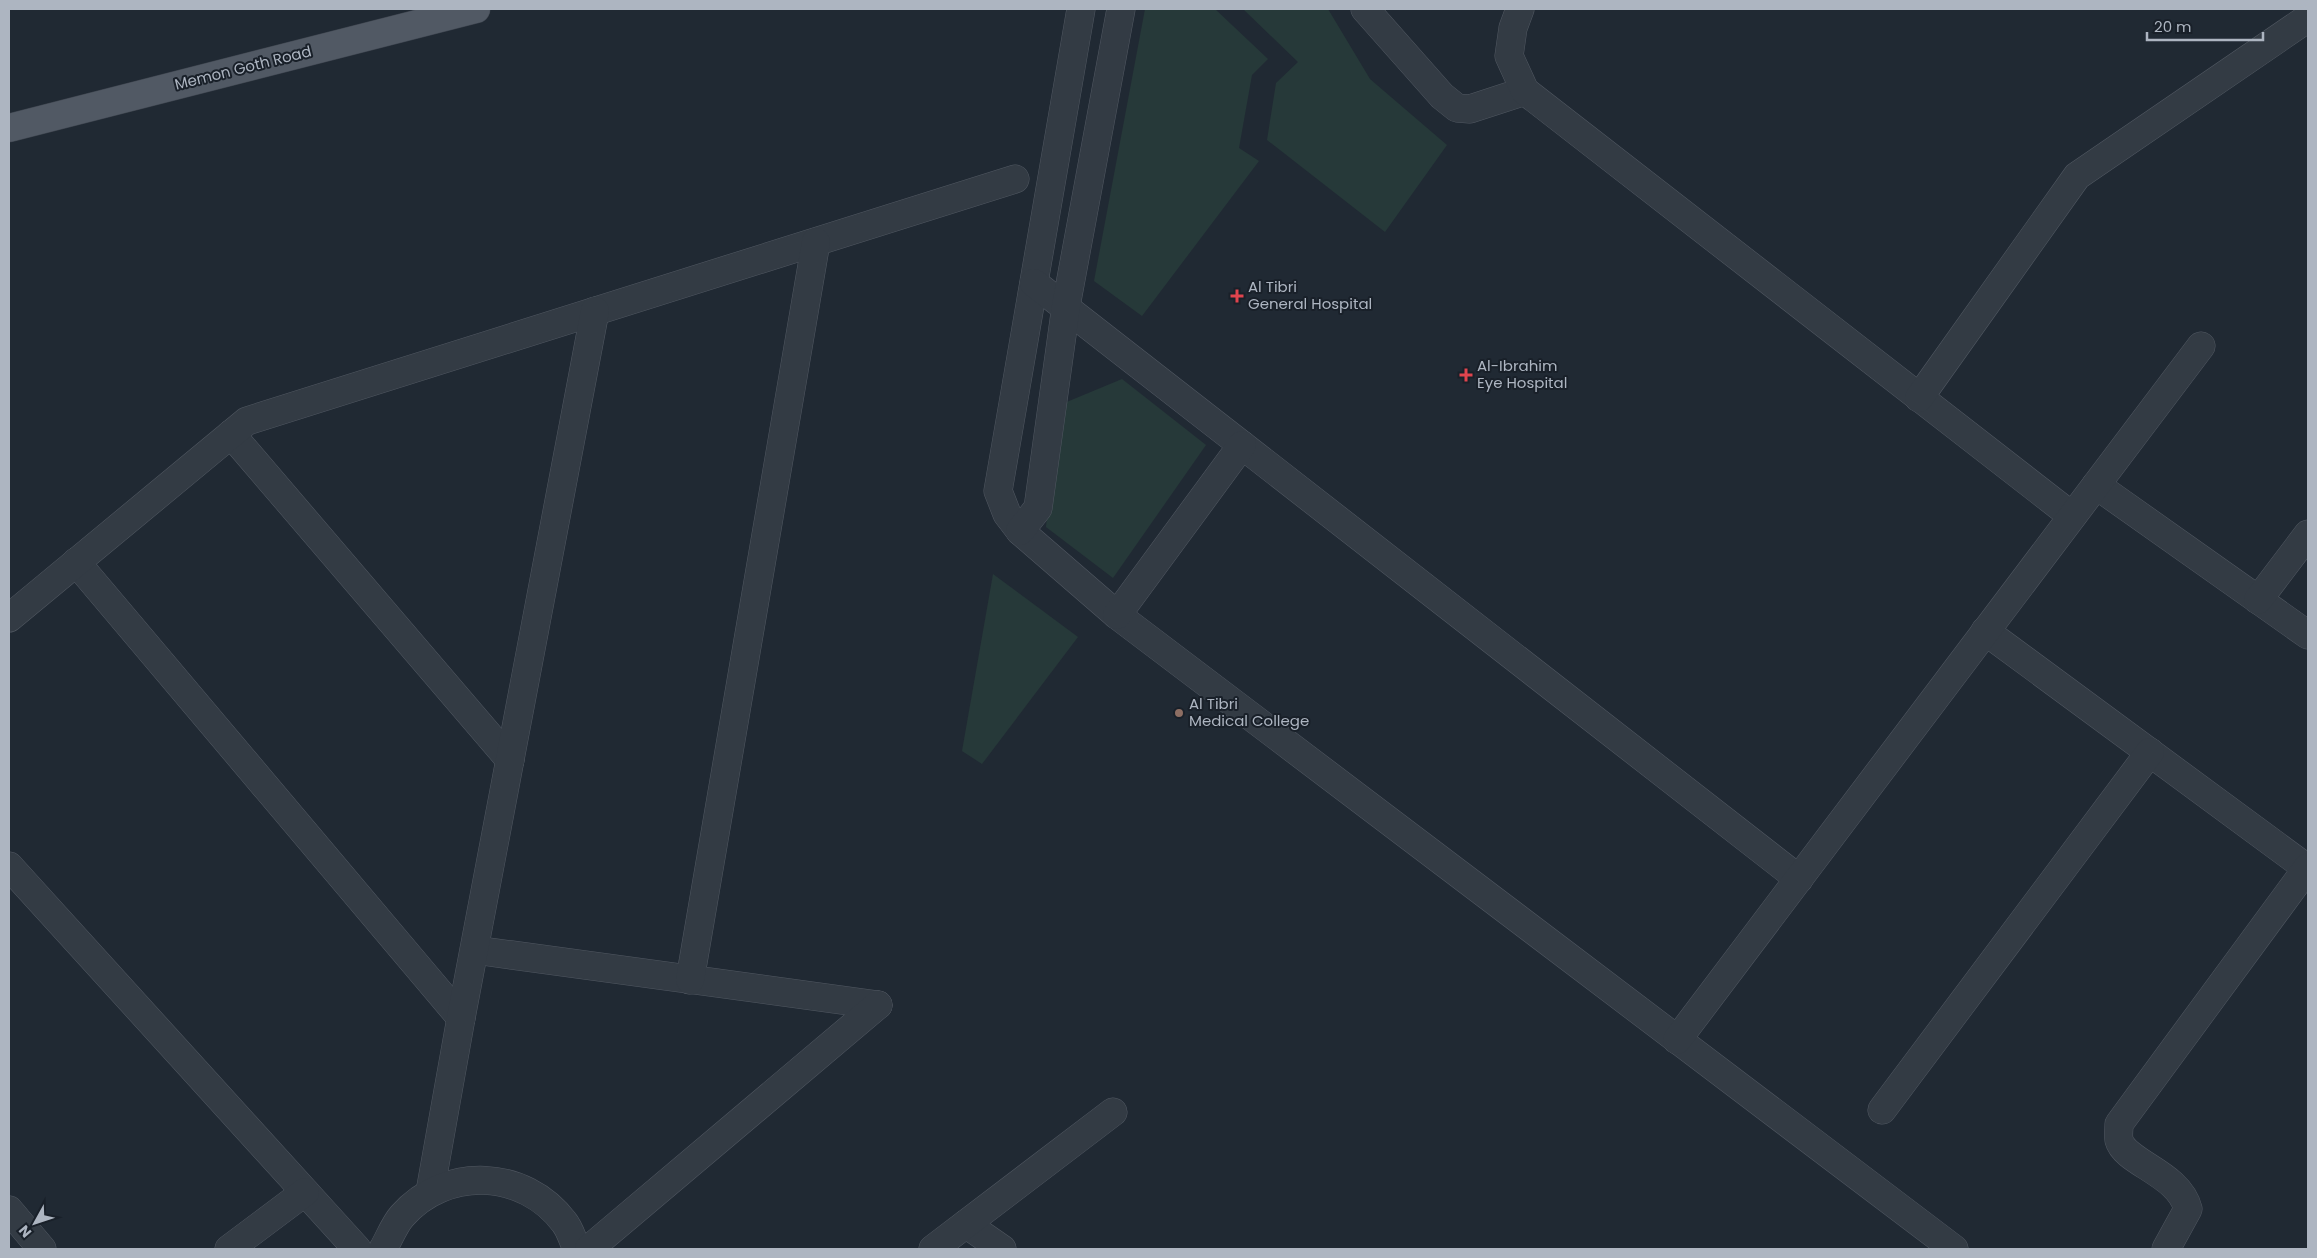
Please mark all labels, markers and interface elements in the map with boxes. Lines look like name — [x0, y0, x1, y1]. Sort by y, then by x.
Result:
scale bar — [2147, 10, 2263, 42]
text: 20 m — [2154, 16, 2192, 37]
street label: Memon Goth Road — [172, 40, 313, 95]
place label: Al Tibri General Hospital — [1248, 276, 1372, 314]
marker: Al Tibri General Hospital — [1230, 289, 1244, 303]
place label: Al-Ibrahim Eye Hospital — [1477, 355, 1567, 393]
marker: Al-Ibrahim Eye Hospital — [1459, 368, 1473, 382]
place label: Al Tibri Medical College — [1189, 693, 1309, 731]
marker: Al Tibri Medical College — [1173, 707, 1185, 719]
north arrow — [10, 1198, 60, 1248]
text: N — [14, 1221, 36, 1242]

